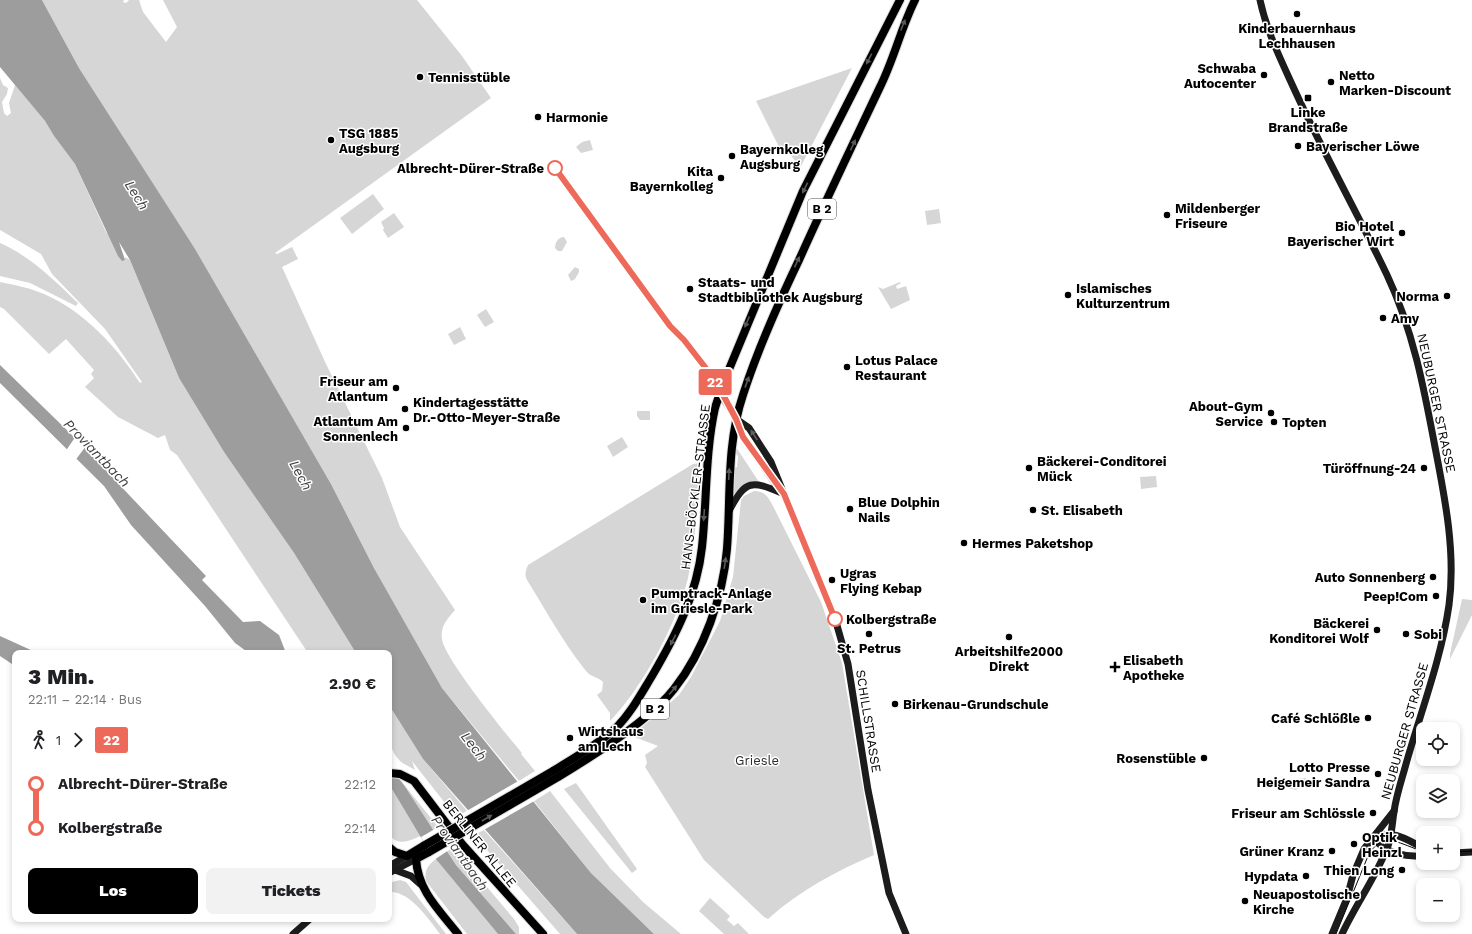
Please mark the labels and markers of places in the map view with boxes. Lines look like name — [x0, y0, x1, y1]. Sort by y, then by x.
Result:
marker: Kinderbauernhaus Lechhausen — [1292, 9, 1302, 19]
place label: Kinderbauernhaus Lechhausen — [1238, 21, 1356, 51]
place label: Schwaba Autocenter — [1184, 61, 1256, 91]
place label: Netto Marken-Discount — [1339, 68, 1451, 98]
place label: Tennisstüble — [428, 70, 511, 85]
marker: Schwaba Autocenter — [1259, 70, 1269, 80]
marker: Tennisstüble — [415, 72, 425, 82]
marker: Netto Marken-Discount — [1326, 77, 1336, 87]
marker: Linke Brandstraße — [1303, 93, 1313, 103]
place label: Linke Brandstraße — [1268, 105, 1348, 135]
place label: Harmonie — [546, 110, 609, 125]
marker: Harmonie — [533, 112, 543, 122]
place label: TSG 1885 Augsburg — [339, 126, 400, 156]
marker: TSG 1885 Augsburg — [326, 135, 336, 145]
place label: Bayerischer Löwe — [1306, 139, 1420, 154]
marker: Bayerischer Löwe — [1293, 141, 1303, 151]
place label: Bayernkolleg Augsburg — [740, 142, 824, 172]
marker: Bayernkolleg Augsburg — [727, 151, 737, 161]
marker: Albrecht-Dürer-Straße — [547, 160, 563, 176]
place label: Albrecht-Dürer-Straße — [397, 161, 544, 176]
place label: Kita Bayernkolleg — [630, 164, 714, 194]
marker: Kita Bayernkolleg — [716, 173, 726, 183]
place label: Mildenberger Friseure — [1175, 201, 1261, 231]
marker: Mildenberger Friseure — [1162, 210, 1172, 220]
place label: Bio Hotel Bayerischer Wirt — [1287, 219, 1395, 249]
marker: Bio Hotel Bayerischer Wirt — [1397, 228, 1407, 238]
place label: Staats- und Stadtbibliothek Augsburg — [698, 275, 863, 305]
place label: Islamisches Kulturzentrum — [1076, 281, 1170, 311]
marker: Staats- und Stadtbibliothek Augsburg — [685, 284, 695, 294]
place label: Norma — [1396, 289, 1439, 304]
marker: Islamisches Kulturzentrum — [1063, 290, 1073, 300]
marker: Norma — [1442, 291, 1452, 301]
place label: Amy — [1391, 311, 1420, 326]
marker: Amy — [1378, 313, 1388, 323]
place label: Lotus Palace Restaurant — [855, 353, 938, 383]
marker: Lotus Palace Restaurant — [842, 362, 852, 372]
place label: Friseur am Atlantum — [320, 374, 388, 404]
marker: Friseur am Atlantum — [391, 383, 401, 393]
place label: Kindertagesstätte Dr.-Otto-Meyer-Straße — [413, 395, 561, 425]
place label: About-Gym Service — [1189, 399, 1263, 429]
marker: Kindertagesstätte Dr.-Otto-Meyer-Straße — [400, 404, 410, 414]
marker: About-Gym Service — [1266, 408, 1276, 418]
place label: Atlantum Am Sonnenlech — [314, 414, 398, 444]
place label: Topten — [1282, 415, 1326, 430]
marker: Topten — [1269, 417, 1279, 427]
marker: Atlantum Am Sonnenlech — [401, 423, 411, 433]
place label: Bäckerei-Conditorei Mück — [1037, 454, 1167, 484]
place label: Türöffnung-24 — [1323, 461, 1417, 476]
marker: Bäckerei-Conditorei Mück — [1024, 463, 1034, 473]
marker: Türöffnung-24 — [1419, 463, 1429, 473]
place label: Blue Dolphin Nails — [858, 495, 940, 525]
place label: St. Elisabeth — [1041, 503, 1123, 518]
marker: Blue Dolphin Nails — [845, 504, 855, 514]
marker: St. Elisabeth — [1028, 505, 1038, 515]
place label: Hermes Paketshop — [972, 536, 1093, 551]
marker: Hermes Paketshop — [959, 538, 969, 548]
place label: Ugras Flying Kebap — [840, 566, 922, 596]
place label: Auto Sonnenberg — [1315, 570, 1426, 585]
marker: Auto Sonnenberg — [1428, 572, 1438, 582]
marker: Ugras Flying Kebap — [827, 575, 837, 585]
place label: Pumptrack-Anlage im Griesle-Park — [651, 586, 772, 616]
place label: Peep!Com — [1364, 589, 1428, 604]
marker: Peep!Com — [1431, 591, 1441, 601]
marker: Pumptrack-Anlage im Griesle-Park — [638, 595, 648, 605]
marker: Kolbergstraße — [827, 611, 843, 627]
place label: Kolbergstraße — [846, 612, 937, 627]
place label: Bäckerei Konditorei Wolf — [1269, 616, 1370, 646]
marker: Bäckerei Konditorei Wolf — [1372, 625, 1382, 635]
place label: Sobi — [1414, 627, 1442, 642]
marker: St. Petrus — [864, 629, 874, 639]
marker: Sobi — [1401, 629, 1411, 639]
marker: Arbeitshilfe2000 Direkt — [1004, 632, 1014, 642]
place label: St. Petrus — [837, 641, 901, 656]
place label: Arbeitshilfe2000 Direkt — [955, 644, 1063, 674]
place label: Elisabeth Apotheke — [1123, 653, 1185, 683]
marker: Elisabeth Apotheke — [1110, 662, 1120, 672]
place label: Birkenau-Grundschule — [903, 697, 1049, 712]
marker: Birkenau-Grundschule — [890, 699, 900, 709]
place label: Café Schlößle — [1271, 711, 1360, 726]
marker: Café Schlößle — [1363, 713, 1373, 723]
place label: Wirtshaus am Lech — [578, 724, 643, 754]
marker: Wirtshaus am Lech — [565, 733, 575, 743]
place label: Rosenstüble — [1116, 751, 1196, 766]
marker: Rosenstüble — [1199, 753, 1209, 763]
place label: Lotto Presse Heigemeir Sandra — [1257, 760, 1370, 790]
marker: Lotto Presse Heigemeir Sandra — [1373, 769, 1383, 779]
place label: Friseur am Schlössle — [1231, 806, 1365, 821]
marker: Friseur am Schlössle — [1368, 808, 1378, 818]
place label: Optik Heinzl — [1362, 830, 1403, 860]
marker: Optik Heinzl — [1349, 839, 1359, 849]
place label: Grüner Kranz — [1239, 844, 1324, 859]
marker: Grüner Kranz — [1327, 846, 1337, 856]
place label: Thien Long — [1324, 863, 1395, 878]
marker: Thien Long — [1397, 865, 1407, 875]
place label: Hypdata — [1244, 869, 1298, 884]
marker: Hypdata — [1301, 871, 1311, 881]
place label: Neuapostolische Kirche — [1253, 887, 1360, 917]
marker: Neuapostolische Kirche — [1240, 896, 1250, 906]

